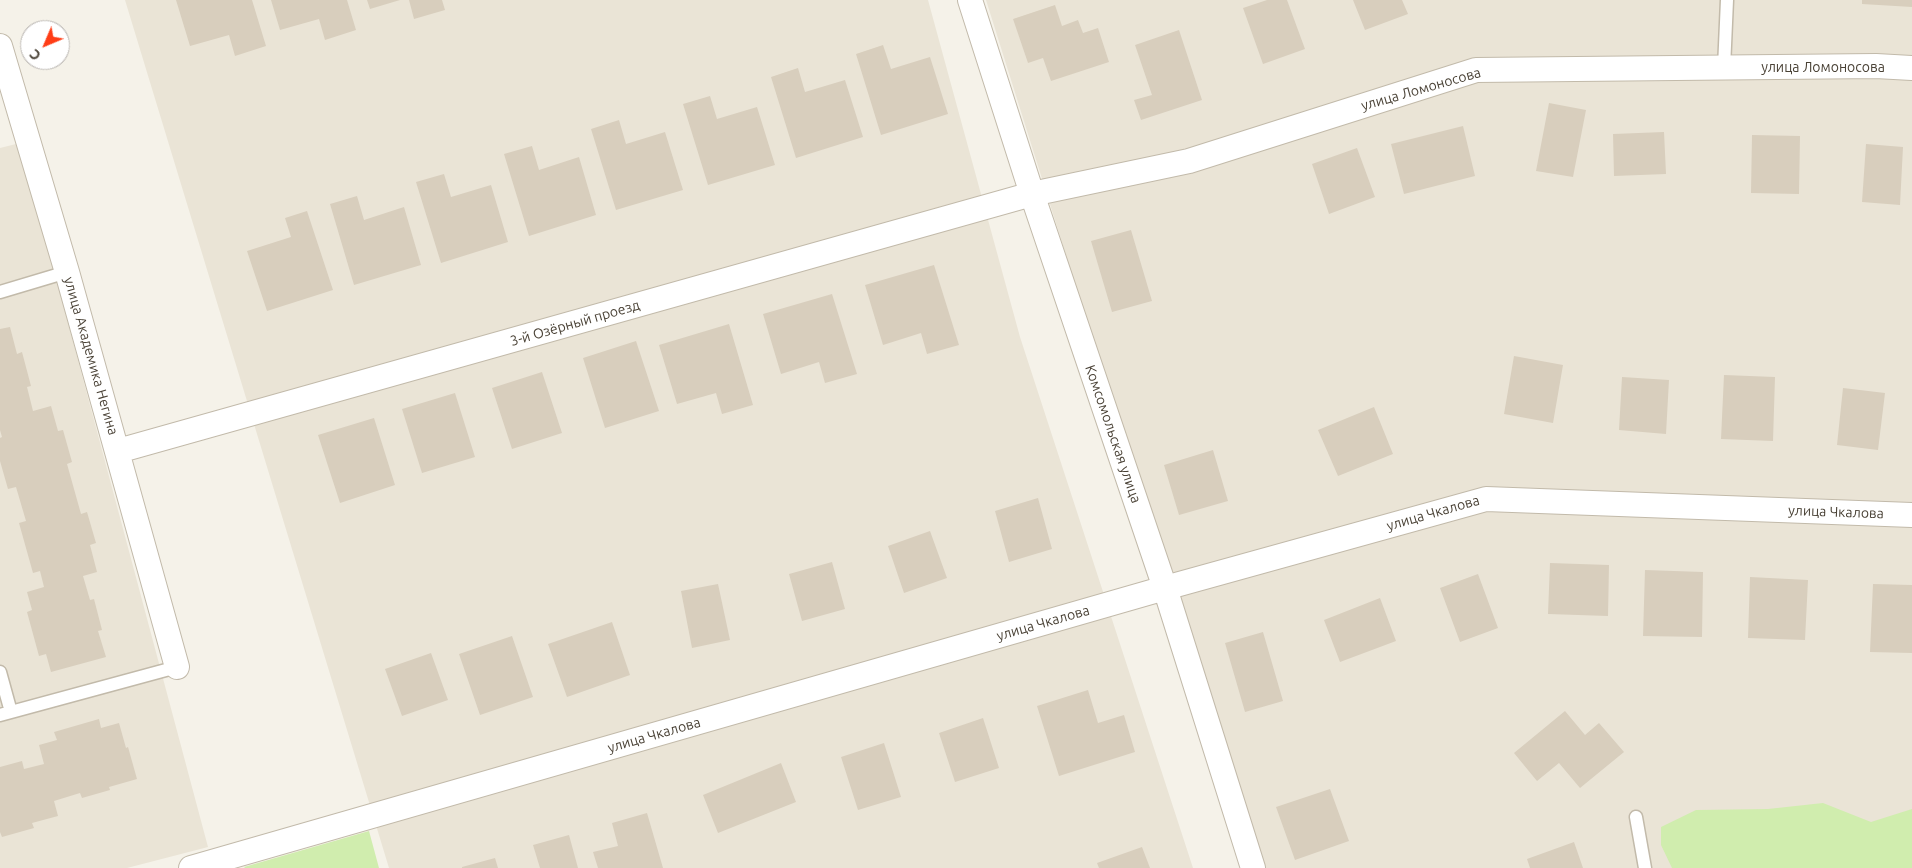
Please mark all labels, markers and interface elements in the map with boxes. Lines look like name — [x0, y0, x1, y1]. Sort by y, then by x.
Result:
north arrow — [20, 20, 70, 70]
text: С — [26, 46, 44, 64]
street label: улица Ломоносова — [1761, 59, 1885, 75]
street label: улица Ломоносова — [1359, 64, 1483, 114]
street label: улица Академика Негина — [60, 275, 122, 437]
street label: 3-й Озёрный проезд — [508, 296, 642, 350]
street label: Комсомольская улица — [1081, 363, 1145, 505]
street label: улица Чкалова — [1385, 492, 1481, 534]
street label: улица Чкалова — [1788, 502, 1884, 522]
street label: улица Чкалова — [995, 602, 1091, 644]
street label: улица Чкалова — [606, 714, 702, 756]

